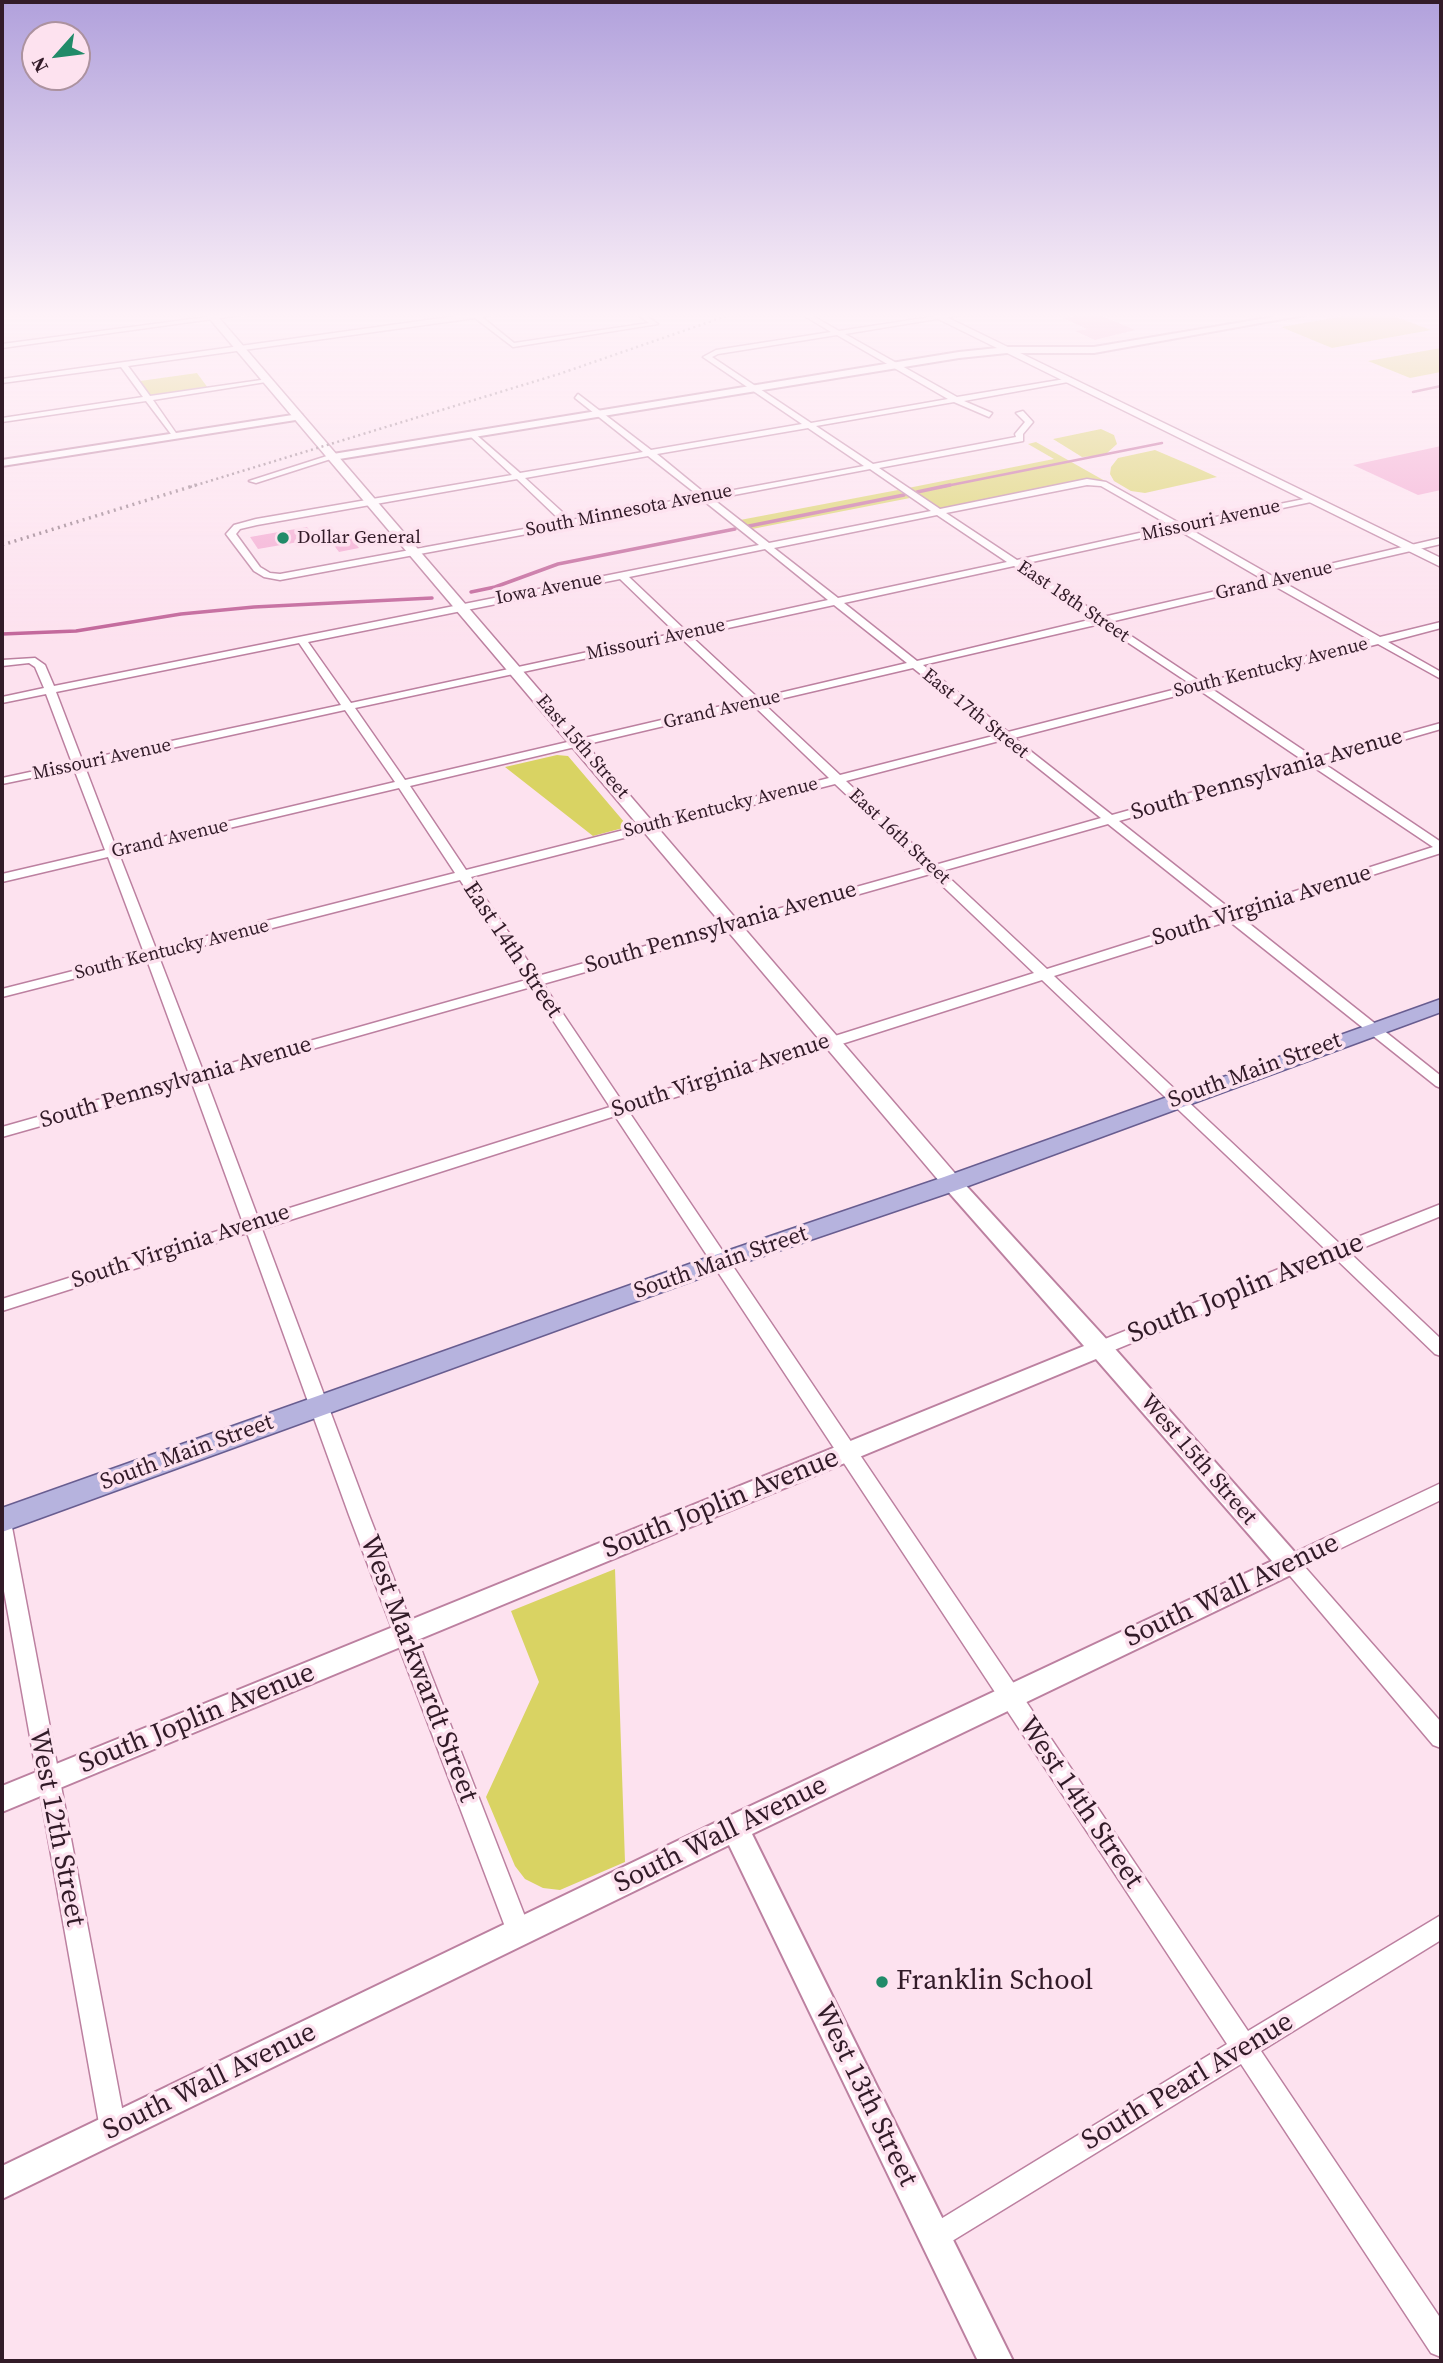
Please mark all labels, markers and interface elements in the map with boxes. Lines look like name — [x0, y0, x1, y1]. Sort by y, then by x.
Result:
north arrow — [21, 21, 91, 91]
text: N — [24, 53, 54, 77]
street label: South Minnesota Avenue — [524, 480, 734, 542]
street label: Missouri Avenue — [1140, 495, 1282, 547]
place label: Dollar General — [297, 527, 421, 549]
marker: Dollar General — [275, 530, 291, 546]
street label: East 18th Street — [1013, 556, 1133, 648]
street label: Grand Avenue — [1213, 556, 1335, 606]
street label: Iowa Avenue — [494, 568, 604, 610]
street label: Missouri Avenue — [585, 614, 727, 666]
street label: South Kentucky Avenue — [1171, 633, 1371, 703]
street label: East 17th Street — [917, 664, 1033, 764]
street label: Grand Avenue — [661, 685, 783, 735]
street label: East 15th Street — [531, 690, 633, 804]
street label: South Pennsylvania Avenue — [1128, 723, 1406, 827]
street label: Missouri Avenue — [31, 734, 173, 786]
street label: South Kentucky Avenue — [621, 773, 821, 843]
street label: East 16th Street — [844, 784, 954, 890]
street label: Grand Avenue — [109, 814, 231, 864]
street label: South Virginia Avenue — [1149, 860, 1375, 952]
street label: South Pennsylvania Avenue — [582, 876, 860, 980]
street label: East 14th Street — [457, 877, 567, 1023]
street label: South Kentucky Avenue — [72, 915, 272, 985]
street label: South Main Street — [1165, 1027, 1345, 1115]
street label: South Virginia Avenue — [609, 1028, 833, 1124]
street label: South Pennsylvania Avenue — [37, 1031, 315, 1135]
street label: South Virginia Avenue — [69, 1199, 293, 1295]
street label: South Main Street — [631, 1220, 811, 1306]
street label: South Joplin Avenue — [1123, 1226, 1369, 1352]
street label: West 15th Street — [1134, 1389, 1262, 1531]
street label: South Main Street — [97, 1409, 277, 1497]
street label: South Joplin Avenue — [598, 1441, 844, 1567]
street label: South Wall Avenue — [1120, 1527, 1344, 1655]
street label: West Markwardt Street — [352, 1531, 484, 1807]
street label: South Joplin Avenue — [74, 1656, 320, 1782]
street label: West 14th Street — [1010, 1711, 1150, 1895]
street label: West 12th Street — [20, 1727, 92, 1929]
street label: South Wall Avenue — [609, 1769, 833, 1901]
place label: Franklin School — [896, 1965, 1093, 1999]
marker: Franklin School — [874, 1974, 890, 1990]
street label: West 13th Street — [806, 1998, 924, 2192]
street label: South Pearl Avenue — [1076, 2006, 1300, 2158]
street label: South Wall Avenue — [98, 2016, 322, 2148]

